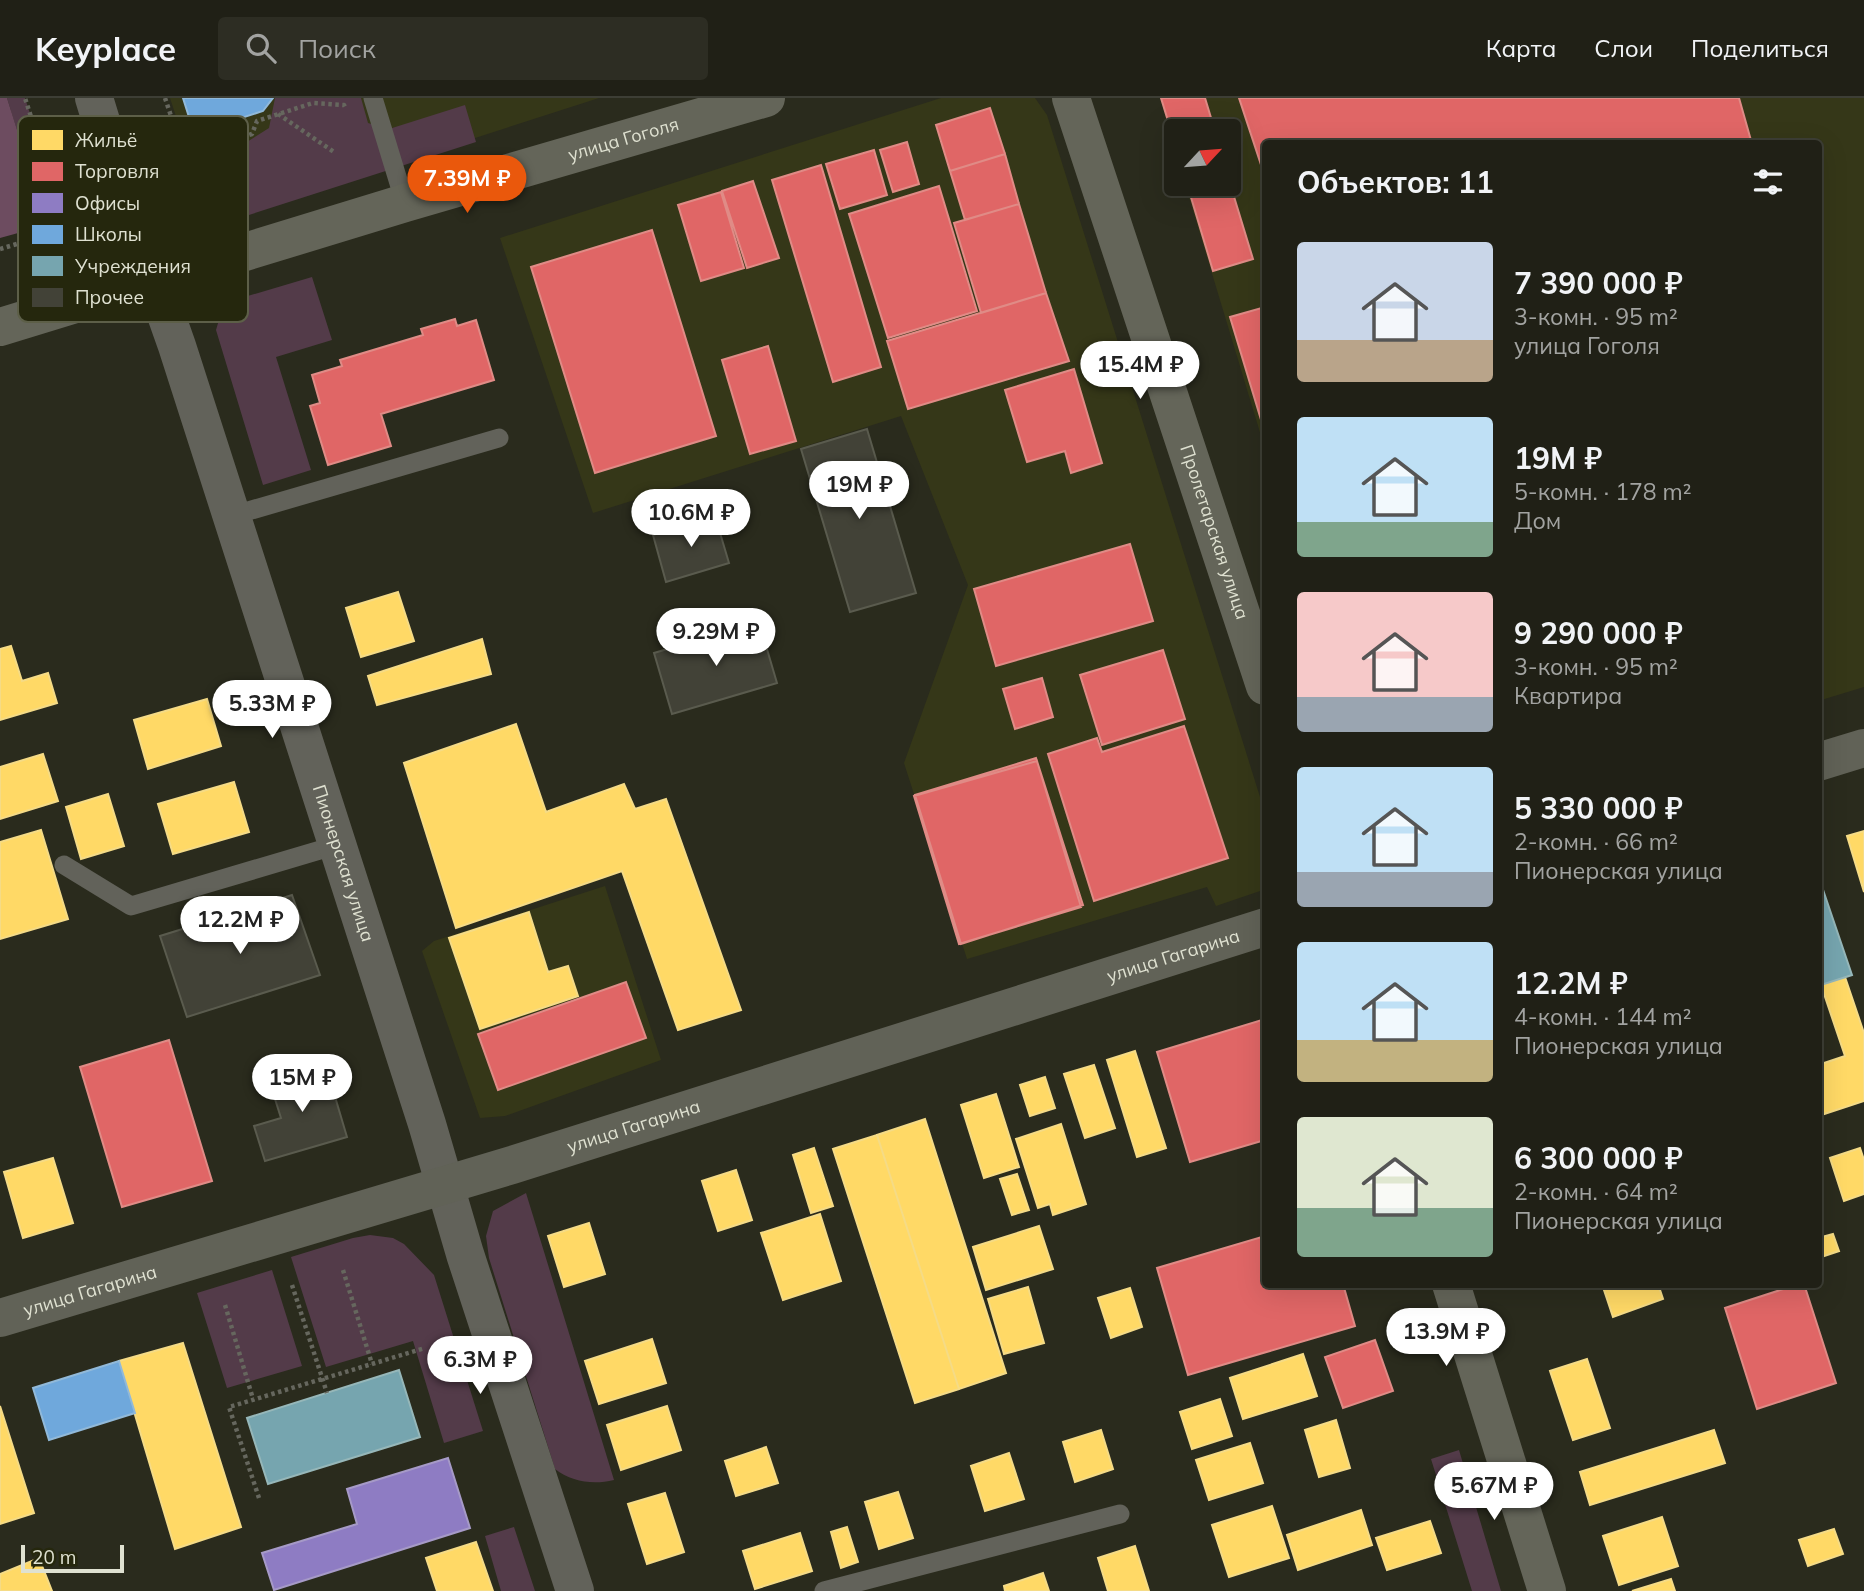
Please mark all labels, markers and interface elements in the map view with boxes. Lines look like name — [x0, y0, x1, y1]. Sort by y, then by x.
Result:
search box — [218, 17, 708, 80]
text: Keyplace — [35, 28, 176, 69]
icon: search — [242, 29, 280, 67]
text: Поиск — [298, 32, 376, 65]
text: Карта — [1486, 33, 1556, 63]
text: Слои — [1594, 33, 1653, 63]
text: Поделиться — [1691, 33, 1829, 63]
street label: улица Гоголя — [565, 112, 681, 166]
legend — [18, 116, 248, 322]
north arrow — [1164, 119, 1241, 196]
map controls — [1164, 119, 1241, 196]
text: Жильё — [75, 128, 137, 152]
pin: 7.39M ₽ — [402, 156, 532, 215]
text: Торговля — [75, 159, 159, 183]
text: 7.39M ₽ — [423, 163, 511, 192]
text: Объектов: 11 — [1297, 163, 1494, 201]
icon: filters — [1749, 163, 1787, 201]
text: Офисы — [75, 191, 140, 215]
text: Школы — [75, 222, 142, 246]
text: Учреждения — [74, 254, 191, 278]
text: 7 390 000 ₽ — [1514, 264, 1683, 302]
icon: home — [1353, 270, 1437, 354]
text: Прочее — [75, 285, 144, 309]
text: 3-комн. · 95 m² — [1514, 302, 1678, 331]
text: улица Гоголя — [1514, 331, 1660, 360]
pin: 15.4M ₽ — [1075, 342, 1205, 401]
text: 15.4M ₽ — [1096, 349, 1184, 378]
text: 19M ₽ — [1514, 439, 1602, 477]
street label: Пролетарская улица — [1175, 442, 1254, 622]
icon: home — [1353, 445, 1437, 529]
pin: 19M ₽ — [810, 462, 908, 521]
text: 19M ₽ — [825, 469, 893, 498]
text: 5-комн. · 178 m² — [1514, 477, 1692, 506]
pin: 10.6M ₽ — [626, 490, 756, 549]
text: 10.6M ₽ — [647, 497, 735, 526]
text: Дом — [1514, 506, 1561, 535]
pin: 9.29M ₽ — [651, 608, 781, 668]
text: 9 290 000 ₽ — [1514, 614, 1683, 652]
text: 9.29M ₽ — [672, 616, 760, 645]
icon: home — [1353, 620, 1437, 704]
text: 3-комн. · 95 m² — [1514, 652, 1678, 681]
pin: 5.33M ₽ — [207, 680, 337, 740]
text: Квартира — [1514, 681, 1622, 710]
text: 5.33M ₽ — [228, 688, 316, 717]
street label: Пионерская улица — [308, 782, 380, 945]
text: 5 330 000 ₽ — [1514, 789, 1683, 827]
icon: home — [1353, 795, 1437, 879]
text: 2-комн. · 66 m² — [1514, 827, 1678, 856]
text: Пионерская улица — [1514, 856, 1723, 885]
pin: 12.2M ₽ — [175, 896, 305, 956]
text: 12.2M ₽ — [196, 904, 284, 933]
street label: улица Гагарина — [1104, 924, 1243, 987]
text: 12.2M ₽ — [1514, 964, 1628, 1002]
icon: home — [1353, 970, 1437, 1054]
text: 4-комн. · 144 m² — [1514, 1002, 1692, 1031]
text: Пионерская улица — [1514, 1031, 1723, 1060]
pin: 15M ₽ — [253, 1054, 351, 1114]
text: 15M ₽ — [268, 1062, 336, 1091]
street label: улица Гагарина — [564, 1094, 703, 1158]
text: 6 300 000 ₽ — [1514, 1139, 1683, 1177]
icon: home — [1353, 1145, 1437, 1229]
text: 2-комн. · 64 m² — [1514, 1177, 1678, 1206]
text: Пионерская улица — [1514, 1206, 1723, 1235]
street label: улица Гагарина — [20, 1260, 159, 1321]
pin: 13.9M ₽ — [1381, 1308, 1511, 1368]
text: 13.9M ₽ — [1402, 1316, 1490, 1345]
pin: 6.3M ₽ — [423, 1336, 537, 1396]
text: 6.3M ₽ — [443, 1344, 517, 1373]
pin: 5.67M ₽ — [1429, 1462, 1559, 1522]
text: 5.67M ₽ — [1450, 1470, 1538, 1499]
scale bar — [21, 1542, 124, 1574]
text: 20 m — [32, 1545, 76, 1569]

